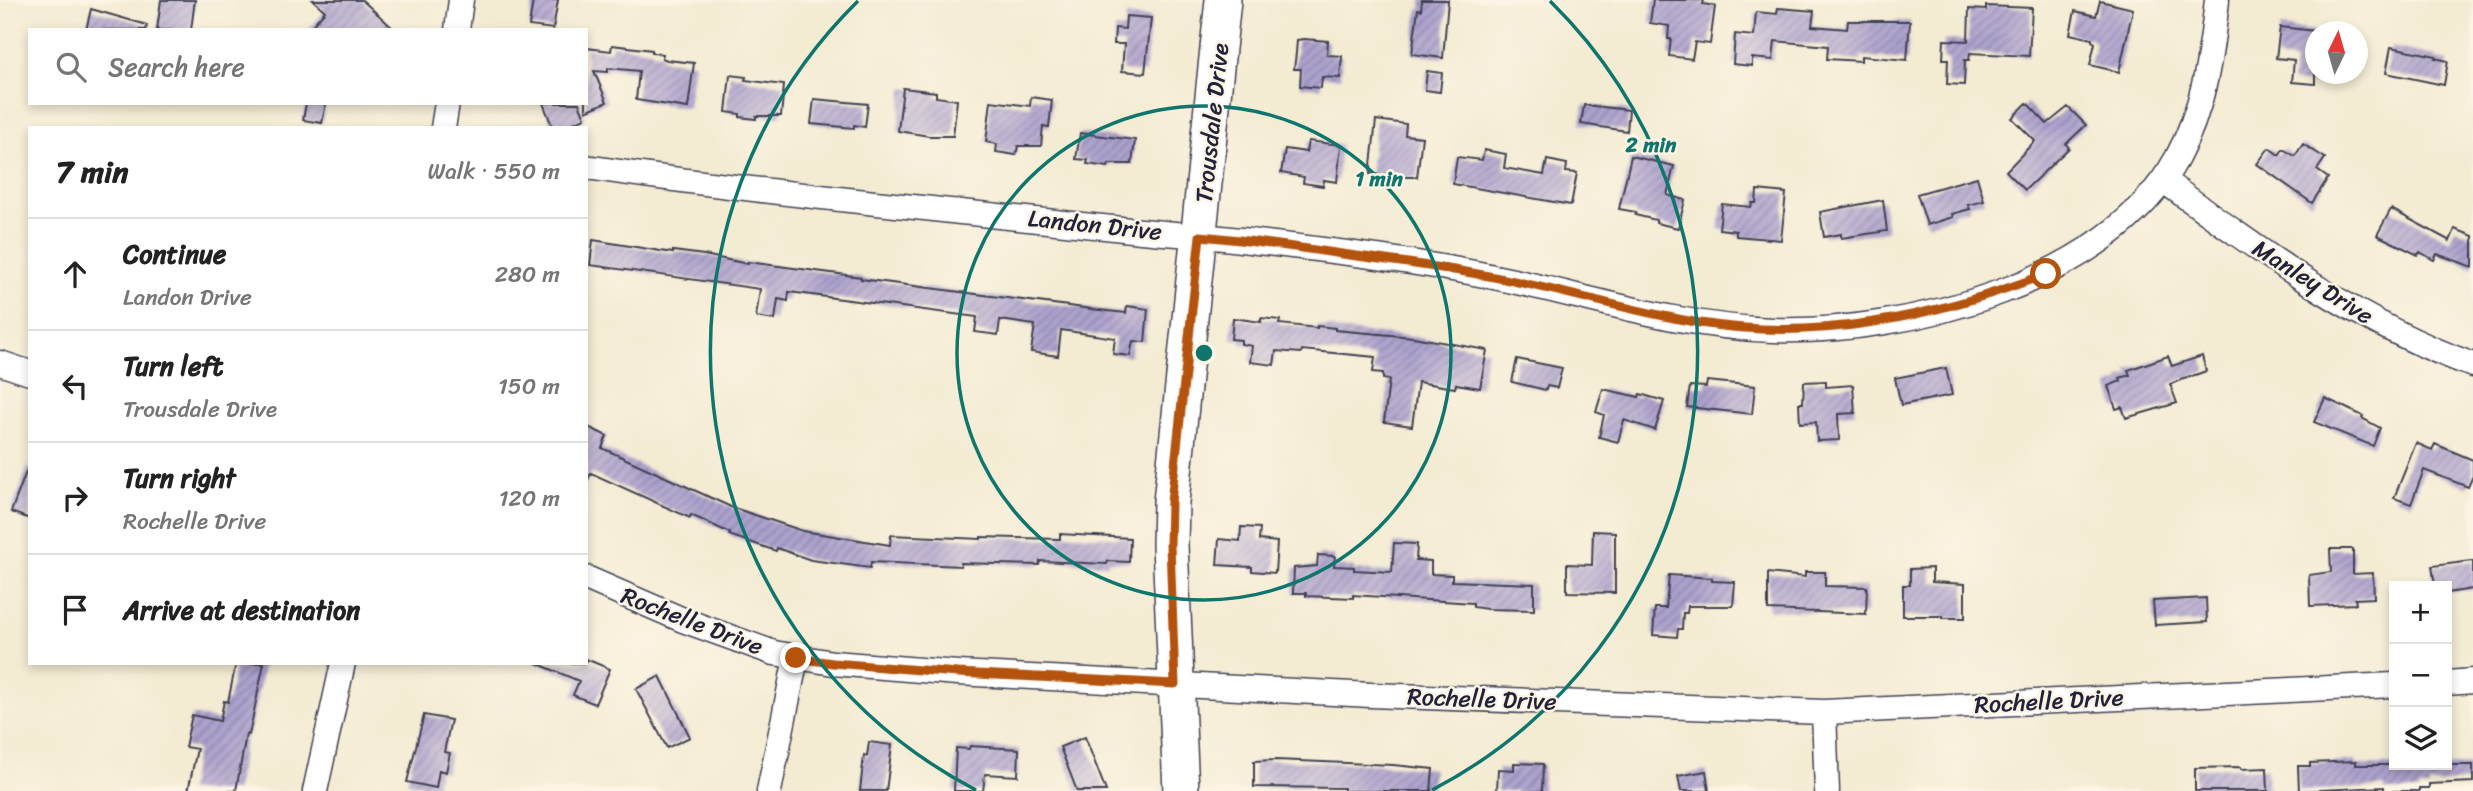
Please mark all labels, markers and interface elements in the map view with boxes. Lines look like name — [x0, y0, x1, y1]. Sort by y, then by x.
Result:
north arrow — [2305, 21, 2368, 84]
search box — [28, 28, 588, 105]
street label: Trousdale Drive — [1183, 40, 1241, 205]
text: Search here — [108, 44, 245, 90]
icon: search — [52, 48, 90, 86]
text: 2 min — [1625, 126, 1677, 164]
text: 7 min — [56, 145, 128, 199]
text: Walk · 550 m — [428, 151, 560, 192]
text: 1 min — [1355, 160, 1404, 198]
street label: Landon Drive — [1026, 197, 1164, 253]
street label: Manley Drive — [2244, 228, 2382, 336]
text: Continue — [123, 231, 226, 277]
text: 280 m — [495, 254, 560, 295]
icon: ahead — [56, 255, 94, 293]
route start — [2030, 258, 2061, 289]
text: Landon Drive — [123, 277, 252, 318]
centre of rings — [1192, 341, 1216, 365]
text: Turn left — [123, 343, 223, 389]
text: 150 m — [498, 366, 560, 407]
icon: left — [56, 367, 94, 405]
text: Trousdale Drive — [123, 389, 277, 430]
text: Turn right — [123, 455, 236, 501]
text: 120 m — [499, 478, 560, 519]
icon: right — [56, 479, 94, 517]
text: Rochelle Drive — [123, 501, 266, 542]
street label: Rochelle Drive — [615, 575, 769, 667]
map controls — [2389, 581, 2452, 770]
button: + — [2389, 581, 2452, 644]
text: Arrive at destination — [123, 587, 360, 633]
icon: arrive — [56, 591, 94, 629]
route end — [780, 642, 811, 673]
button: − — [2389, 644, 2452, 707]
street label: Rochelle Drive — [1407, 675, 1557, 723]
street label: Rochelle Drive — [1973, 676, 2125, 726]
button: layers — [2389, 707, 2452, 770]

